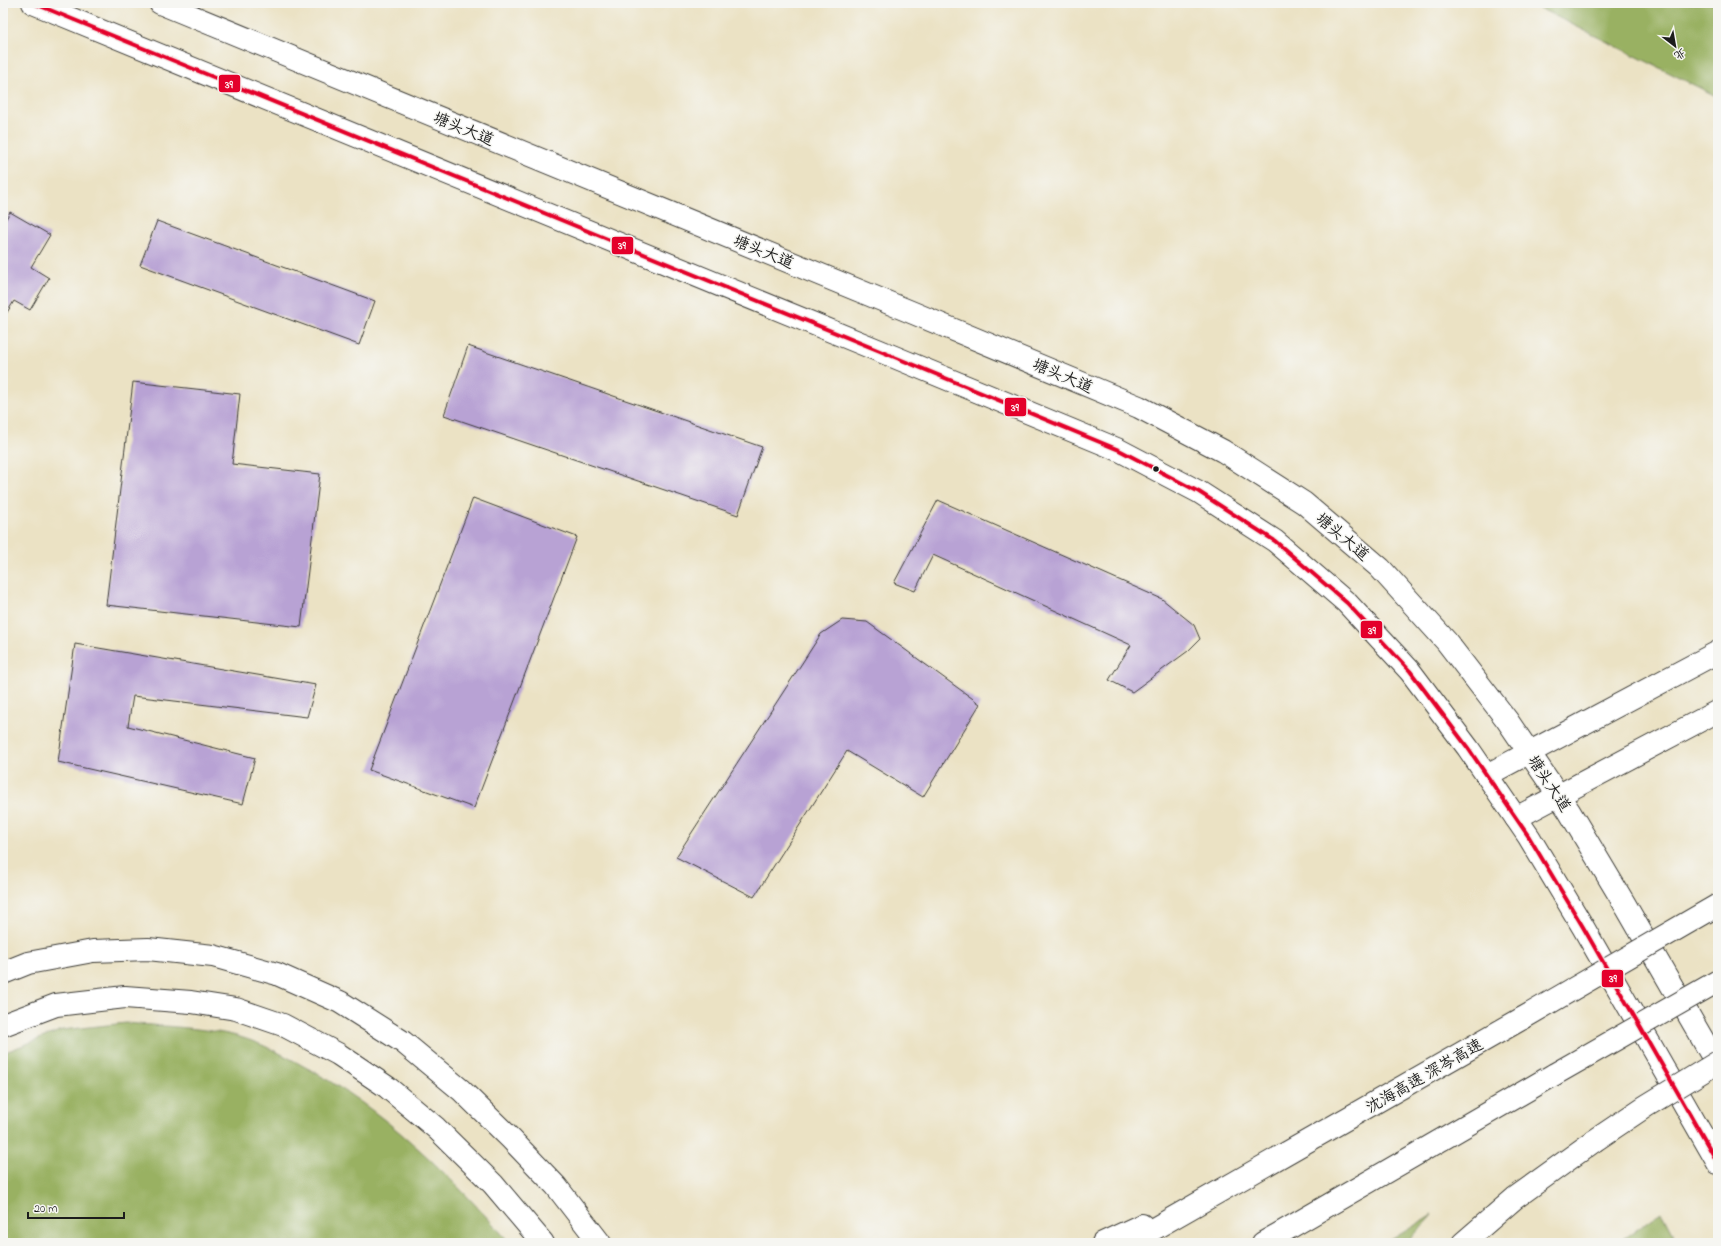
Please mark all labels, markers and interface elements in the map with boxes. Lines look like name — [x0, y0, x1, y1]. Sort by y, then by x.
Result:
north arrow — [1655, 26, 1695, 66]
text: 北 — [1671, 44, 1688, 63]
line badge: 39 — [218, 74, 241, 93]
text: 39 — [224, 77, 234, 93]
street label: 塘头大道 — [429, 107, 497, 153]
street label: 塘头大道 — [729, 230, 797, 276]
line badge: 39 — [611, 236, 634, 255]
text: 39 — [617, 238, 627, 254]
street label: 塘头大道 — [1028, 353, 1096, 400]
line badge: 39 — [1004, 397, 1027, 417]
text: 39 — [1010, 400, 1020, 416]
unlabelled marker — [1151, 464, 1161, 474]
street label: 塘头大道 — [1309, 508, 1374, 567]
line badge: 39 — [1360, 620, 1383, 639]
text: 39 — [1367, 623, 1377, 639]
street label: 塘头大道 — [1520, 751, 1576, 817]
line badge: 39 — [1601, 969, 1624, 988]
text: 39 — [1608, 971, 1618, 987]
street label: 沈海高速 深岑高速 — [1362, 1033, 1488, 1120]
scale bar — [28, 1194, 124, 1220]
text: 20 m — [34, 1200, 57, 1218]

